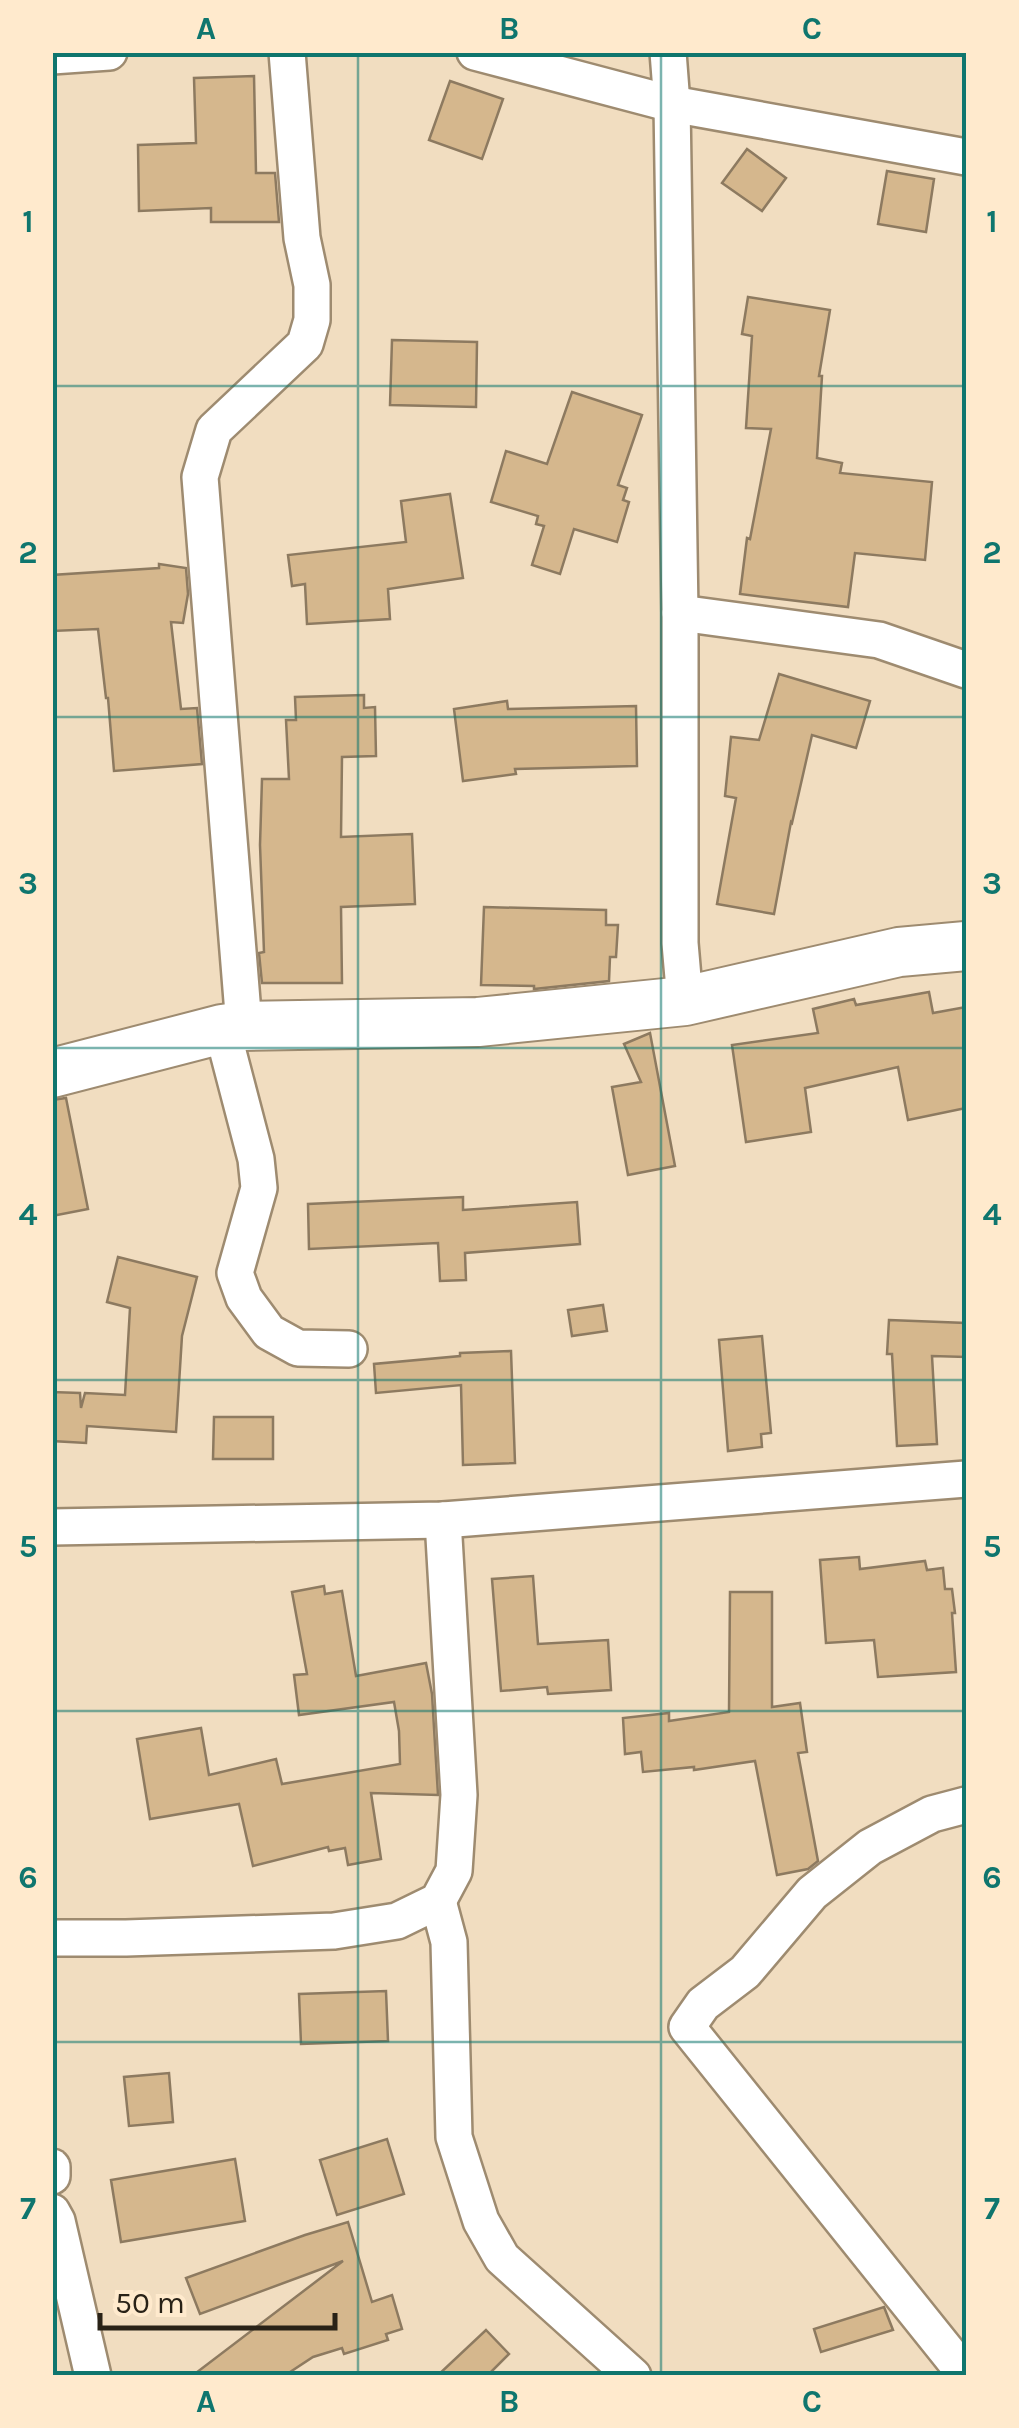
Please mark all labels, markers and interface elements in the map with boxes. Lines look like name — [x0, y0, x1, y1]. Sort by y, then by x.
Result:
text: A — [196, 10, 216, 47]
text: B — [499, 10, 519, 47]
text: C — [802, 10, 822, 47]
text: 1 — [22, 203, 34, 240]
text: 1 — [986, 203, 998, 240]
text: 2 — [18, 534, 38, 571]
text: 2 — [982, 534, 1002, 571]
text: 3 — [18, 865, 38, 902]
text: 3 — [982, 865, 1002, 902]
text: 4 — [18, 1196, 38, 1233]
text: 4 — [982, 1196, 1002, 1233]
text: 5 — [19, 1528, 37, 1565]
text: 5 — [983, 1528, 1001, 1565]
text: 6 — [18, 1859, 38, 1896]
text: 6 — [982, 1859, 1002, 1896]
text: 7 — [20, 2190, 36, 2227]
text: 7 — [984, 2190, 1000, 2227]
scale bar — [100, 2268, 335, 2330]
text: 50 m — [115, 2285, 185, 2321]
text: A — [196, 2383, 216, 2420]
text: B — [499, 2383, 519, 2420]
text: C — [802, 2383, 822, 2420]

